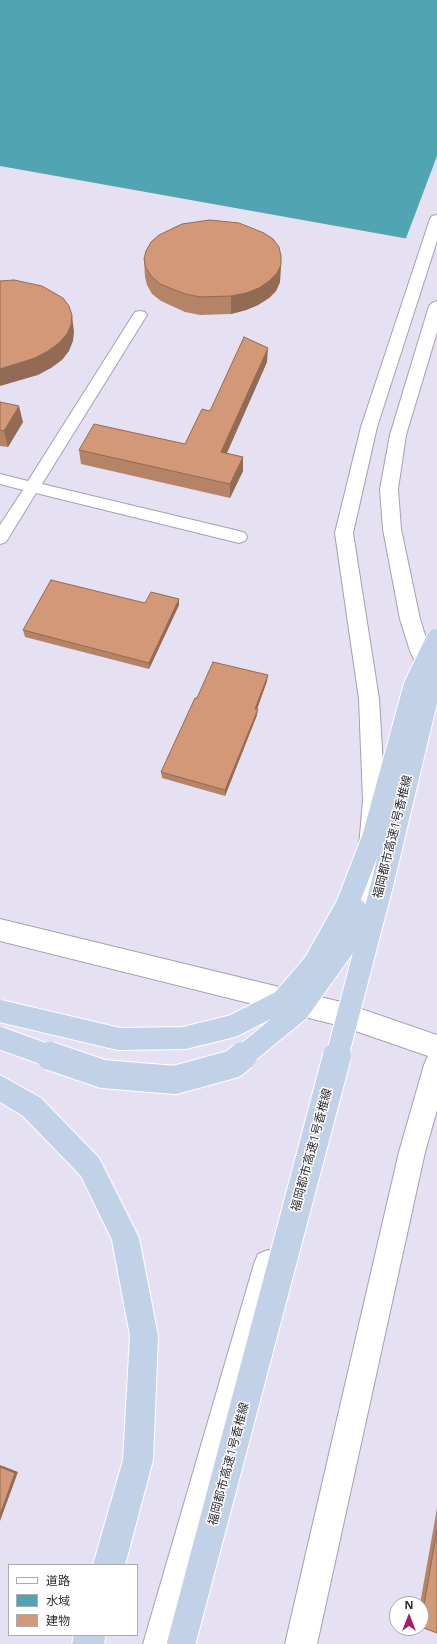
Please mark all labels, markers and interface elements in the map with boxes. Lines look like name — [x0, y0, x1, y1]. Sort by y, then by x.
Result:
street label: 福岡都市高速1号香椎線 — [371, 774, 415, 900]
street label: 福岡都市高速1号香椎線 — [289, 1087, 335, 1213]
street label: 福岡都市高速1号香椎線 — [206, 1401, 252, 1527]
legend — [8, 1564, 138, 1636]
text: 道路 — [46, 1572, 70, 1589]
text: 水域 — [46, 1592, 70, 1609]
north arrow — [389, 1596, 429, 1636]
text: N — [405, 1597, 413, 1612]
text: 建物 — [46, 1612, 70, 1629]

